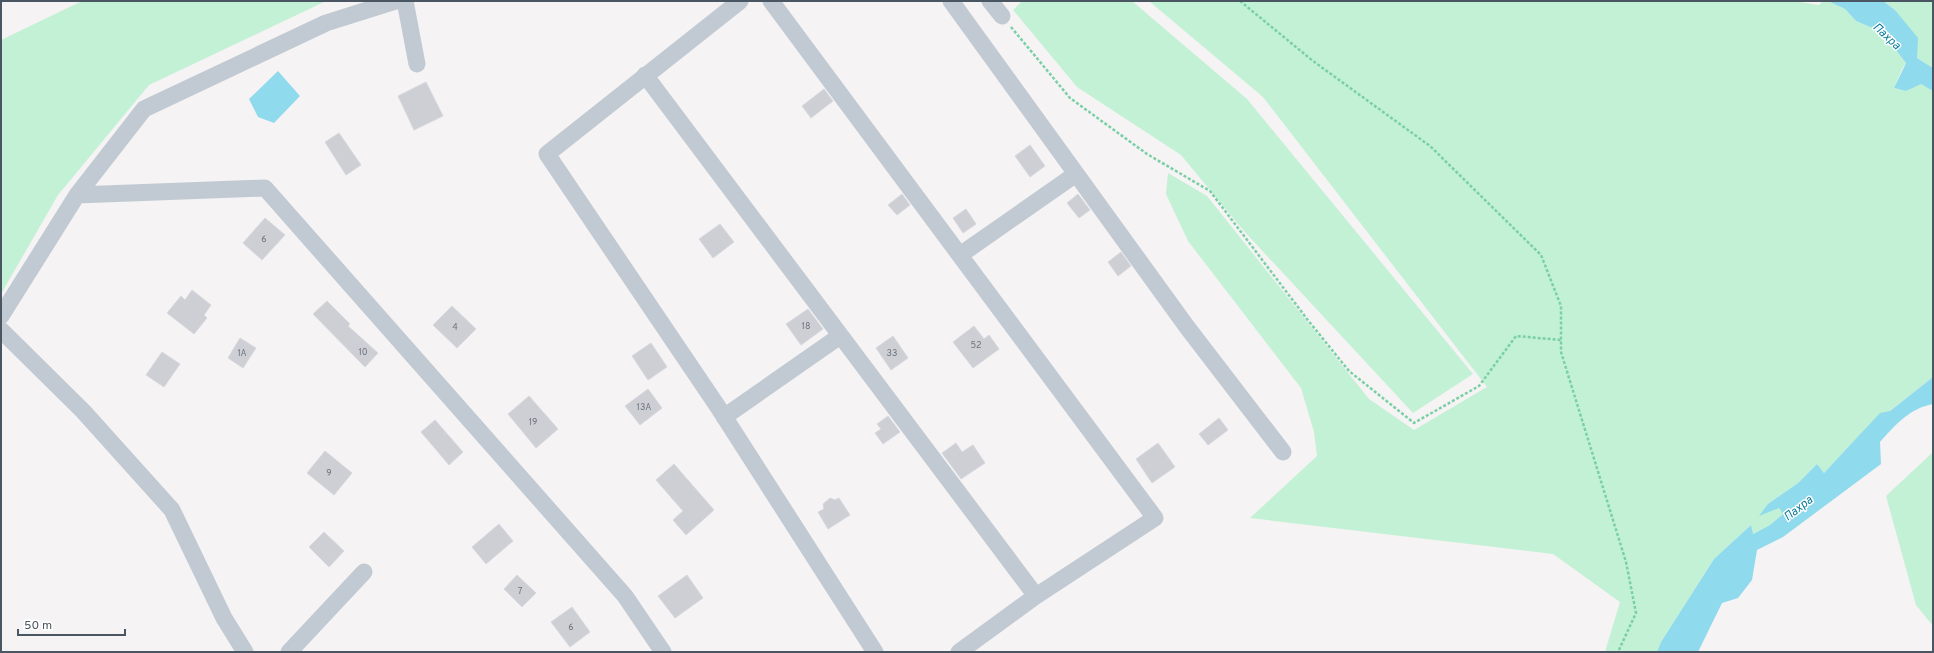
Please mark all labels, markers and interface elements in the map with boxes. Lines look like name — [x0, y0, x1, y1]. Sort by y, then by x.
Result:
water label: Пахра — [1869, 20, 1904, 54]
house number: 6 — [261, 234, 267, 245]
house number: 18 — [802, 321, 810, 332]
house number: 4 — [452, 322, 458, 333]
house number: 52 — [970, 340, 982, 351]
house number: 10 — [358, 347, 368, 358]
house number: 1А — [237, 348, 247, 359]
house number: 33 — [887, 348, 897, 359]
house number: 13А — [637, 402, 651, 413]
house number: 19 — [529, 417, 537, 428]
house number: 9 — [326, 468, 332, 479]
water label: Пахра — [1781, 492, 1817, 525]
house number: 7 — [518, 586, 523, 597]
scale bar — [18, 611, 125, 637]
text: 50 m — [24, 618, 52, 634]
house number: 6 — [568, 622, 574, 633]

